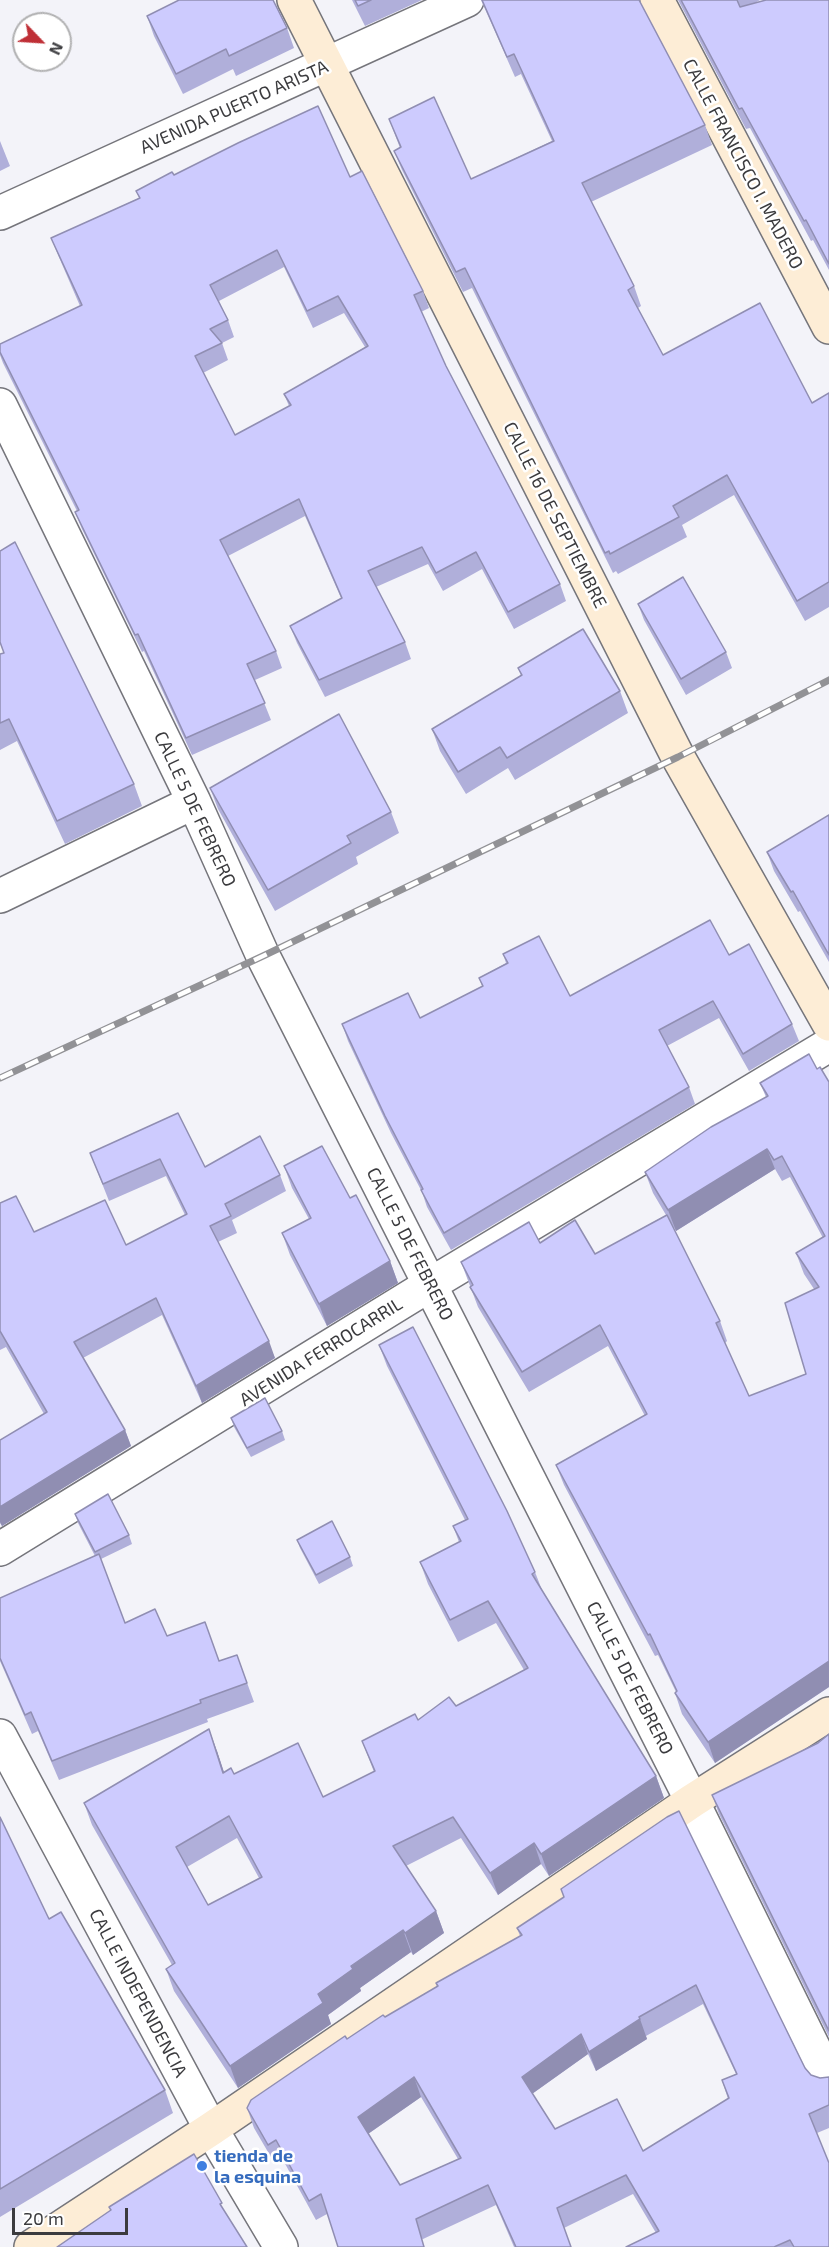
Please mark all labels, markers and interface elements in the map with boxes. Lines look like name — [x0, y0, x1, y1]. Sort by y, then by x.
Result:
north arrow — [12, 12, 72, 72]
text: N — [46, 40, 68, 58]
street label: CALLE FRANCISCO I. MADERO — [678, 55, 808, 273]
street label: AVENIDA PUERTO ARISTA — [137, 56, 331, 158]
street label: CALLE 16 DE SEPTIEMBRE — [499, 418, 611, 612]
street label: CALLE 5 DE FEBRERO — [149, 728, 241, 890]
street label: CALLE 5 DE FEBRERO — [362, 1164, 458, 1324]
street label: AVENIDA FERROCARRIL — [236, 1293, 406, 1411]
street label: CALLE 5 DE FEBRERO — [582, 1598, 678, 1758]
street label: CALLE INDEPENDENCIA — [84, 1905, 192, 2081]
place label: tienda de la esquina — [214, 2145, 301, 2188]
marker: tienda de la esquina — [195, 2159, 209, 2173]
scale bar — [15, 2196, 130, 2234]
text: 20 m — [23, 2207, 64, 2229]

